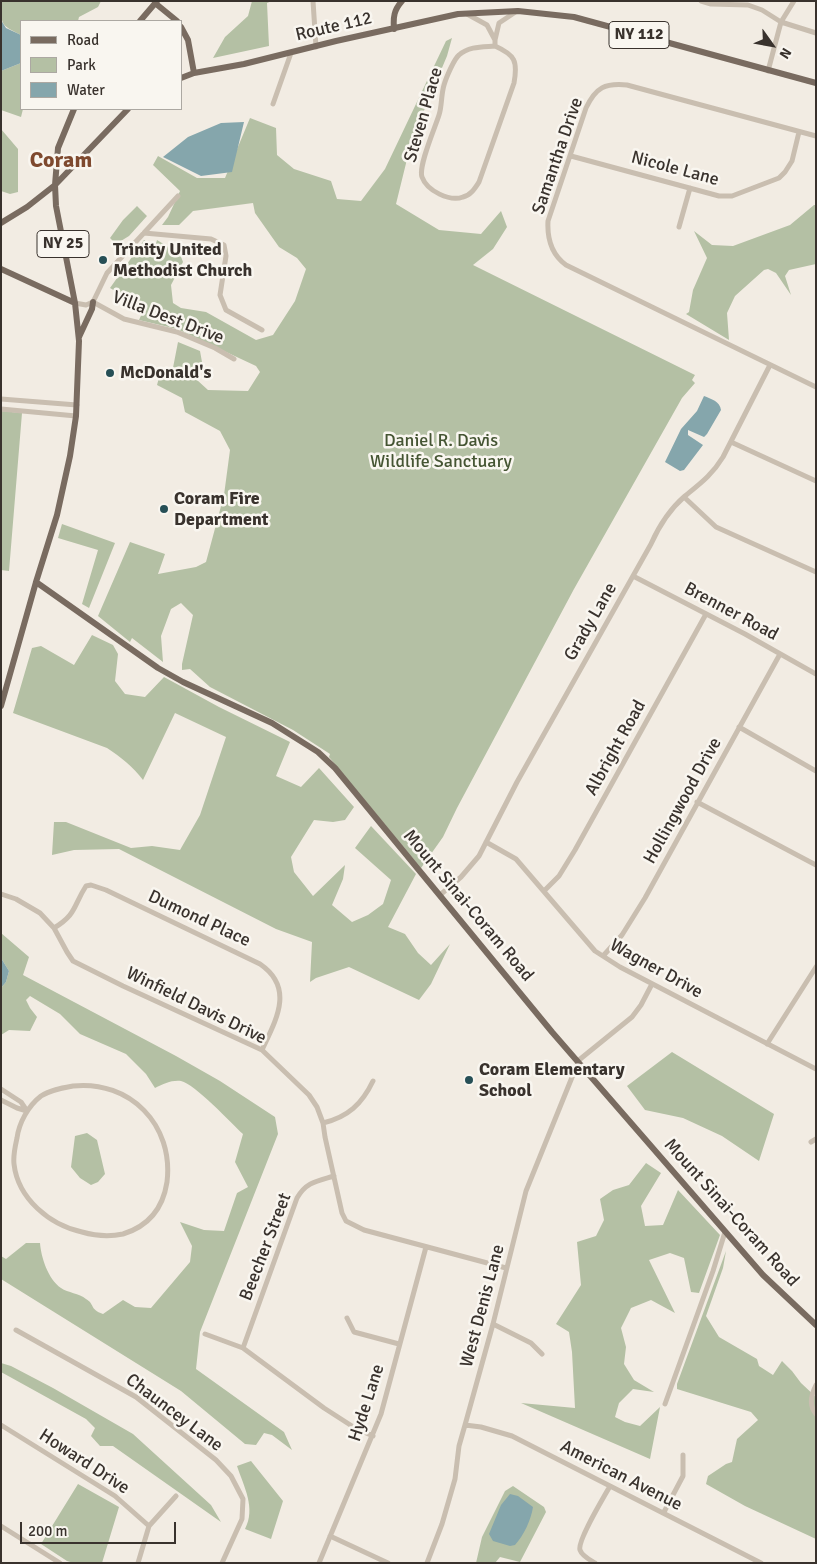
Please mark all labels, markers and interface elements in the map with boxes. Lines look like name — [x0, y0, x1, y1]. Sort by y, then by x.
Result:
street label: Route 112 — [294, 8, 374, 46]
legend — [20, 20, 182, 110]
north arrow — [747, 20, 797, 70]
road number: NY 112 — [609, 22, 669, 48]
text: Road — [67, 31, 99, 49]
text: N — [775, 45, 795, 62]
text: Park — [67, 56, 96, 74]
street label: Steven Place — [400, 65, 448, 165]
text: Water — [67, 81, 105, 99]
street label: Samantha Drive — [528, 95, 588, 217]
street label: Nicole Lane — [629, 147, 721, 191]
district label: Coram — [30, 148, 92, 174]
road number: NY 25 — [37, 230, 89, 258]
place label: Trinity United Methodist Church — [113, 239, 252, 282]
marker: Trinity United Methodist Church — [97, 254, 109, 266]
street label: Villa Dest Drive — [109, 287, 227, 349]
place label: McDonald's — [120, 362, 211, 384]
marker: McDonald's — [104, 367, 116, 379]
park label: Daniel R. Davis Wildlife Sanctuary — [370, 430, 512, 472]
place label: Coram Fire Department — [174, 488, 269, 530]
marker: Coram Fire Department — [158, 503, 170, 515]
street label: Brenner Road — [680, 578, 782, 646]
street label: Grady Lane — [560, 579, 622, 665]
street label: Albright Road — [581, 697, 651, 799]
street label: Hollingwood Drive — [639, 734, 727, 868]
street label: Mount Sinai-Coram Road — [398, 826, 538, 986]
street label: Dumond Place — [144, 886, 254, 952]
street label: Wagner Drive — [606, 935, 706, 1003]
street label: Winfield Davis Drive — [122, 963, 270, 1049]
place label: Coram Elementary School — [479, 1059, 625, 1102]
marker: Coram Elementary School — [463, 1074, 475, 1086]
street label: Mount Sinai-Coram Road — [659, 1135, 803, 1291]
street label: Beecher Street — [236, 1190, 296, 1304]
street label: West Denis Lane — [456, 1242, 510, 1370]
street label: Hyde Lane — [344, 1362, 390, 1444]
street label: Chauncey Lane — [121, 1369, 227, 1457]
street label: Howard Drive — [35, 1425, 133, 1499]
street label: American Avenue — [556, 1436, 686, 1516]
scale bar — [22, 1512, 179, 1544]
text: 200 m — [28, 1522, 68, 1540]

